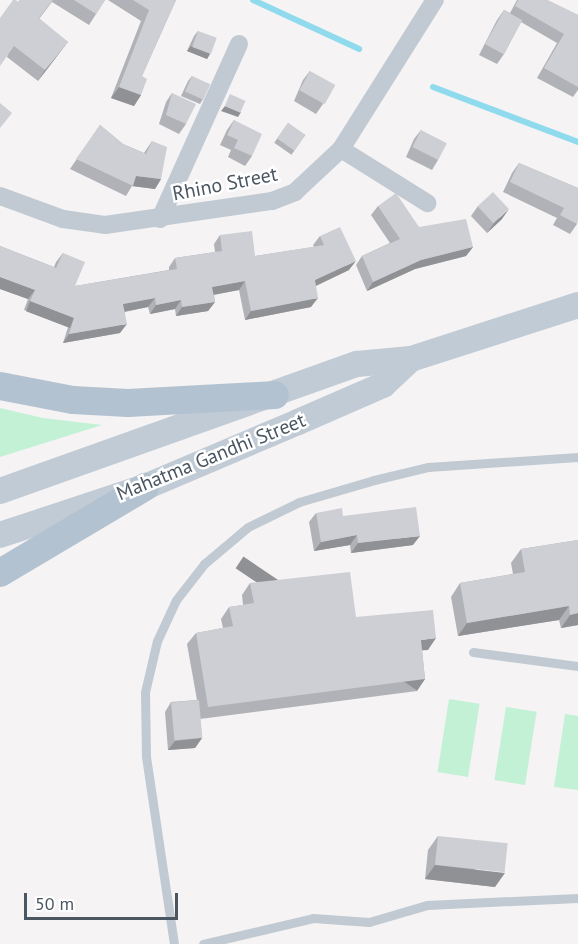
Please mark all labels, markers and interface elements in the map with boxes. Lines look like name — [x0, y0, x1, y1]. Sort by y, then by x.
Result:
street label: Rhino Street — [171, 162, 279, 206]
street label: Mahatma Gandhi Street — [113, 408, 309, 506]
scale bar — [27, 881, 182, 919]
text: 50 m — [35, 892, 74, 915]

